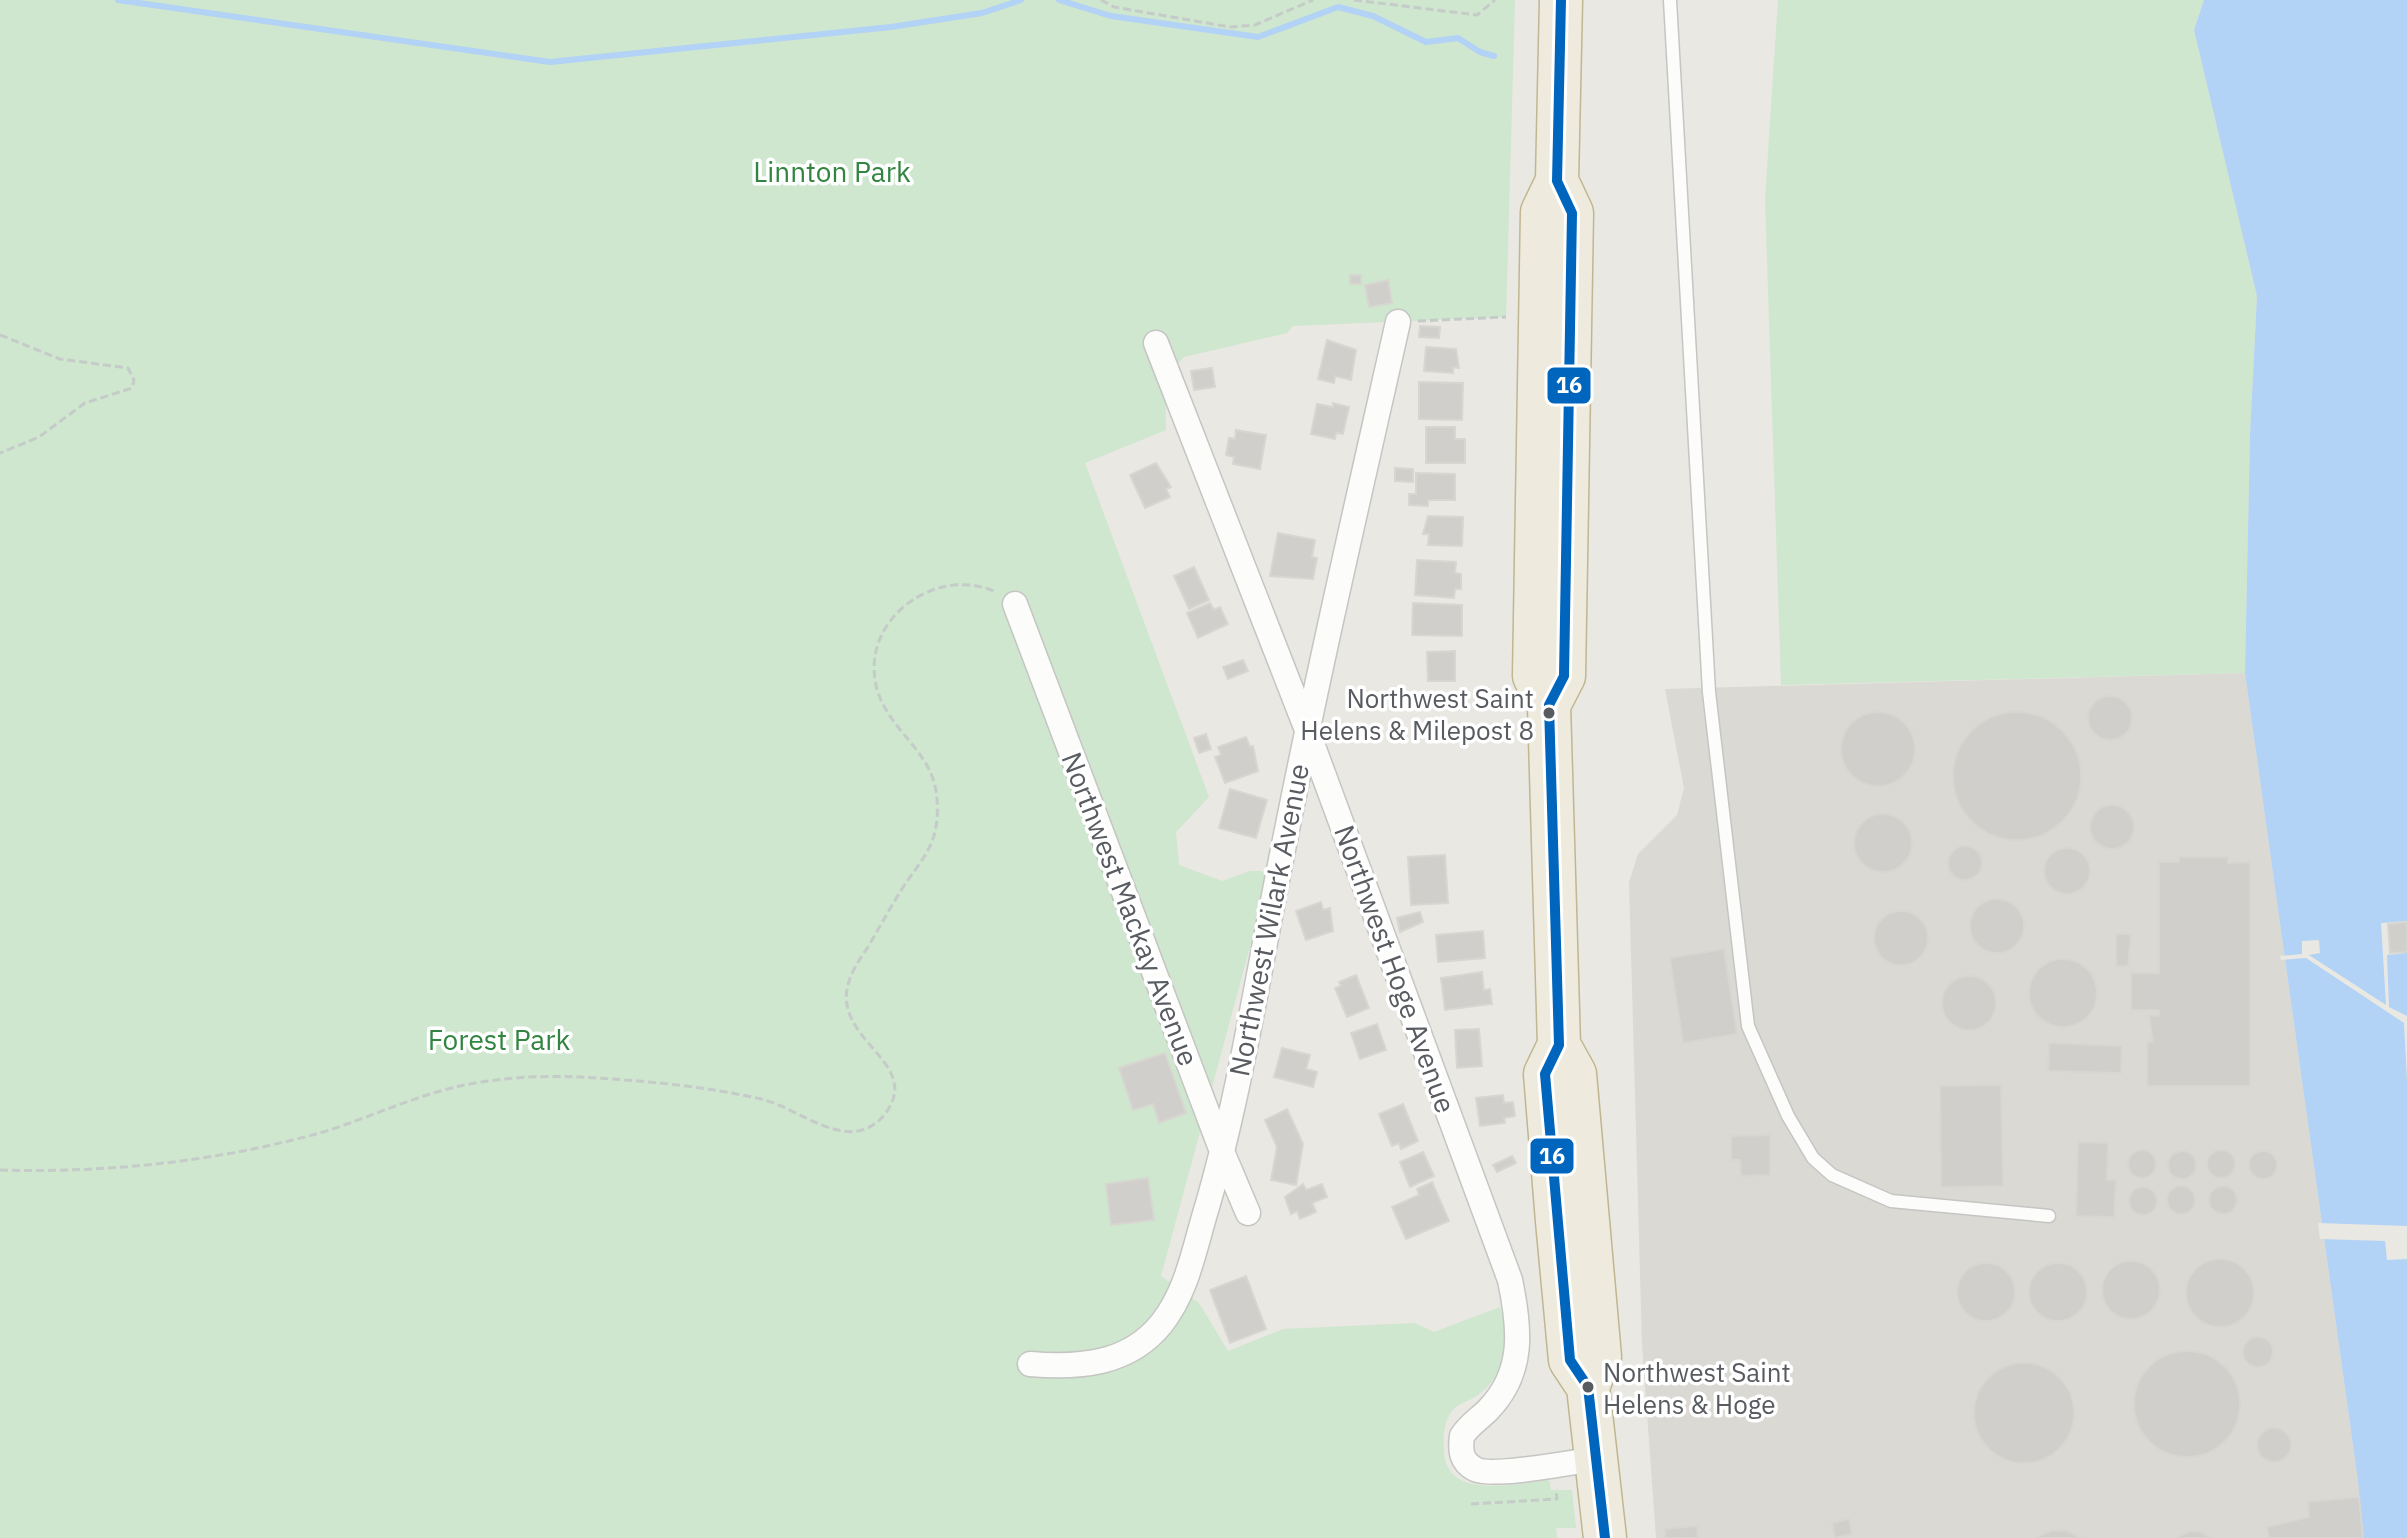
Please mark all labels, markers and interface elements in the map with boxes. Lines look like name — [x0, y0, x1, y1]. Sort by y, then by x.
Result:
park label: Linnton Park — [753, 153, 911, 190]
line badge: 16 — [1546, 366, 1592, 405]
text: 16 — [1556, 370, 1582, 399]
place label: Northwest Saint Helens & Milepost 8 — [1300, 681, 1534, 747]
marker: Northwest Saint Helens & Milepost 8 — [1541, 705, 1557, 721]
street label: Northwest Mackay Avenue — [1053, 747, 1207, 1071]
street label: Northwest Wilark Avenue — [1220, 760, 1317, 1079]
street label: Northwest Hoge Avenue — [1326, 820, 1465, 1118]
park label: Forest Park — [428, 1021, 571, 1058]
line badge: 16 — [1529, 1137, 1575, 1175]
text: 16 — [1539, 1141, 1565, 1170]
place label: Northwest Saint Helens & Hoge — [1603, 1355, 1791, 1421]
marker: Northwest Saint Helens & Hoge — [1580, 1379, 1596, 1395]

